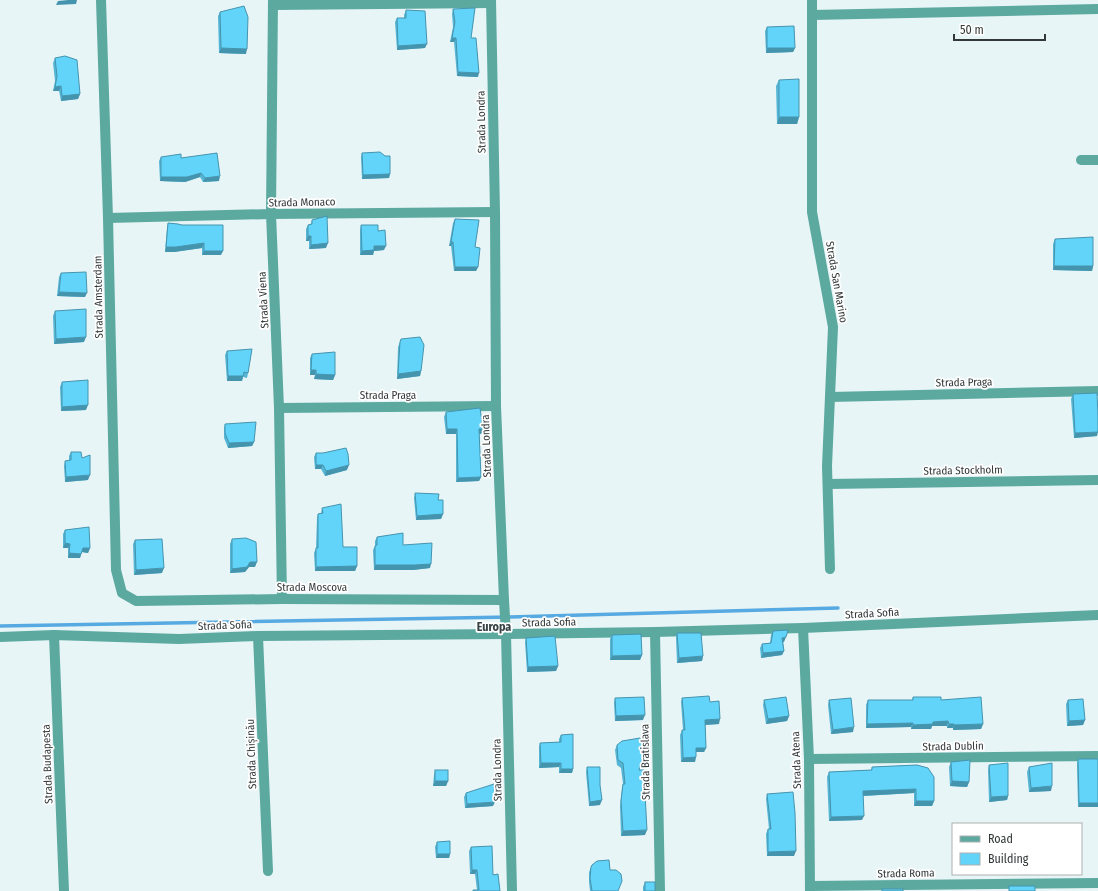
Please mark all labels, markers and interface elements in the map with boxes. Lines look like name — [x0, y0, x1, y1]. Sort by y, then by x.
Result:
scale bar — [954, 16, 1045, 42]
text: 50 m — [960, 23, 984, 37]
street label: Strada Londra — [474, 90, 489, 154]
street label: Strada Monaco — [268, 195, 336, 210]
street label: Strada San Marino — [823, 240, 850, 324]
street label: Strada Amsterdam — [91, 255, 106, 339]
street label: Strada Viena — [256, 271, 271, 329]
street label: Strada Praga — [936, 376, 992, 389]
street label: Strada Praga — [360, 389, 416, 402]
street label: Strada Londra — [479, 414, 494, 478]
street label: Strada Stockholm — [923, 463, 1003, 478]
street label: Strada Moscova — [277, 581, 347, 594]
street label: Strada Sofia — [845, 606, 899, 621]
street label: Strada Sofia — [522, 616, 576, 629]
street label: Strada Sofia — [198, 618, 252, 633]
district label: Europa — [477, 620, 511, 634]
street label: Strada Chișinău — [244, 719, 259, 789]
street label: Strada Budapesta — [40, 724, 55, 804]
street label: Strada Bratislava — [638, 724, 653, 800]
street label: Strada Atena — [789, 731, 804, 789]
street label: Strada Londra — [490, 738, 505, 802]
street label: Strada Dublin — [922, 739, 984, 754]
legend — [952, 823, 1082, 875]
text: Road — [988, 832, 1013, 846]
text: Building — [988, 852, 1029, 866]
street label: Strada Roma — [877, 867, 935, 880]

